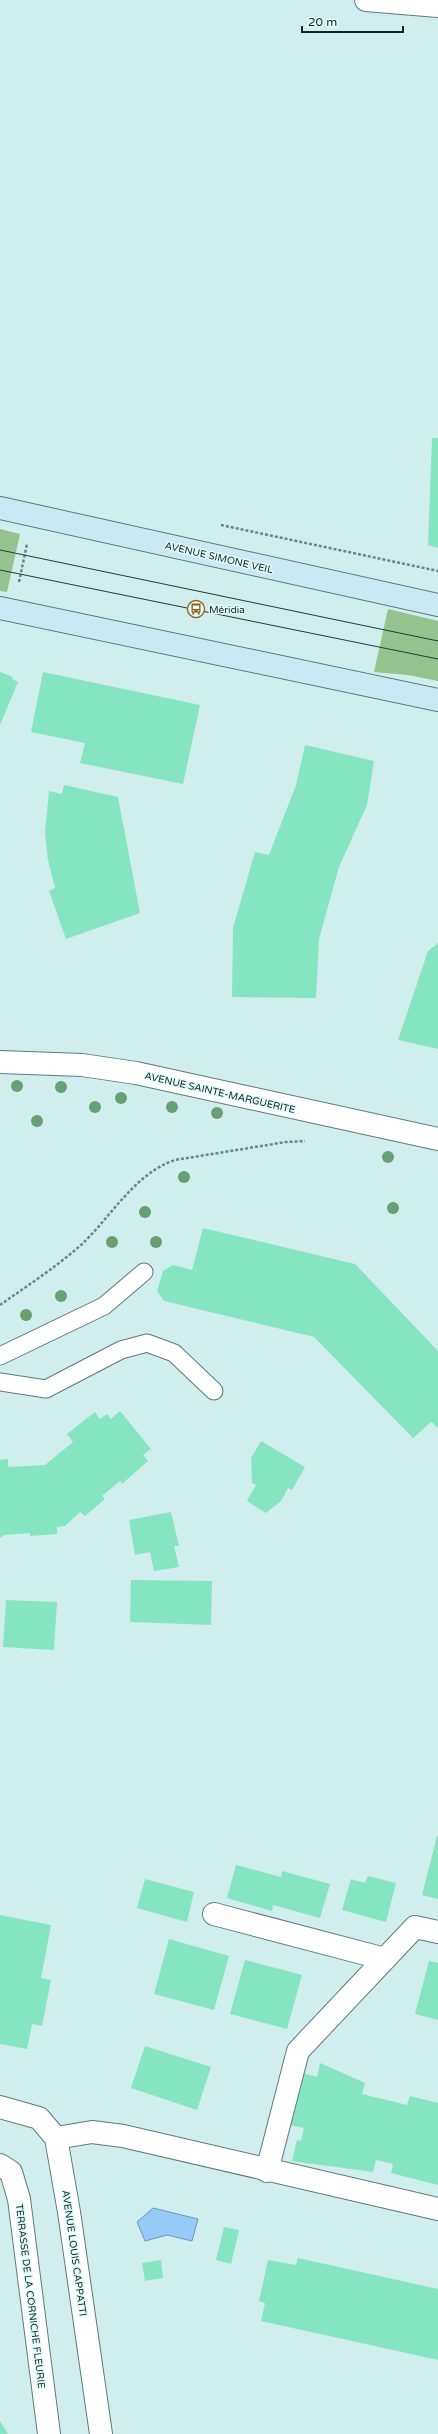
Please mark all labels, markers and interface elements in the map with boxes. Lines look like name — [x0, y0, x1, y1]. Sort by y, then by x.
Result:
scale bar — [302, 8, 403, 34]
text: 20 m — [308, 15, 337, 29]
street label: AVENUE SIMONE VEIL — [164, 540, 274, 576]
bus stop icon: Méridia — [186, 599, 206, 619]
place label: Méridia — [209, 604, 245, 616]
street label: AVENUE SAINTE-MARGUERITE — [143, 1070, 296, 1116]
street label: AVENUE LOUIS CAPPATTI — [59, 2189, 89, 2317]
street label: TERRASSE DE LA CORNICHE FLEURIE — [13, 2203, 47, 2389]

